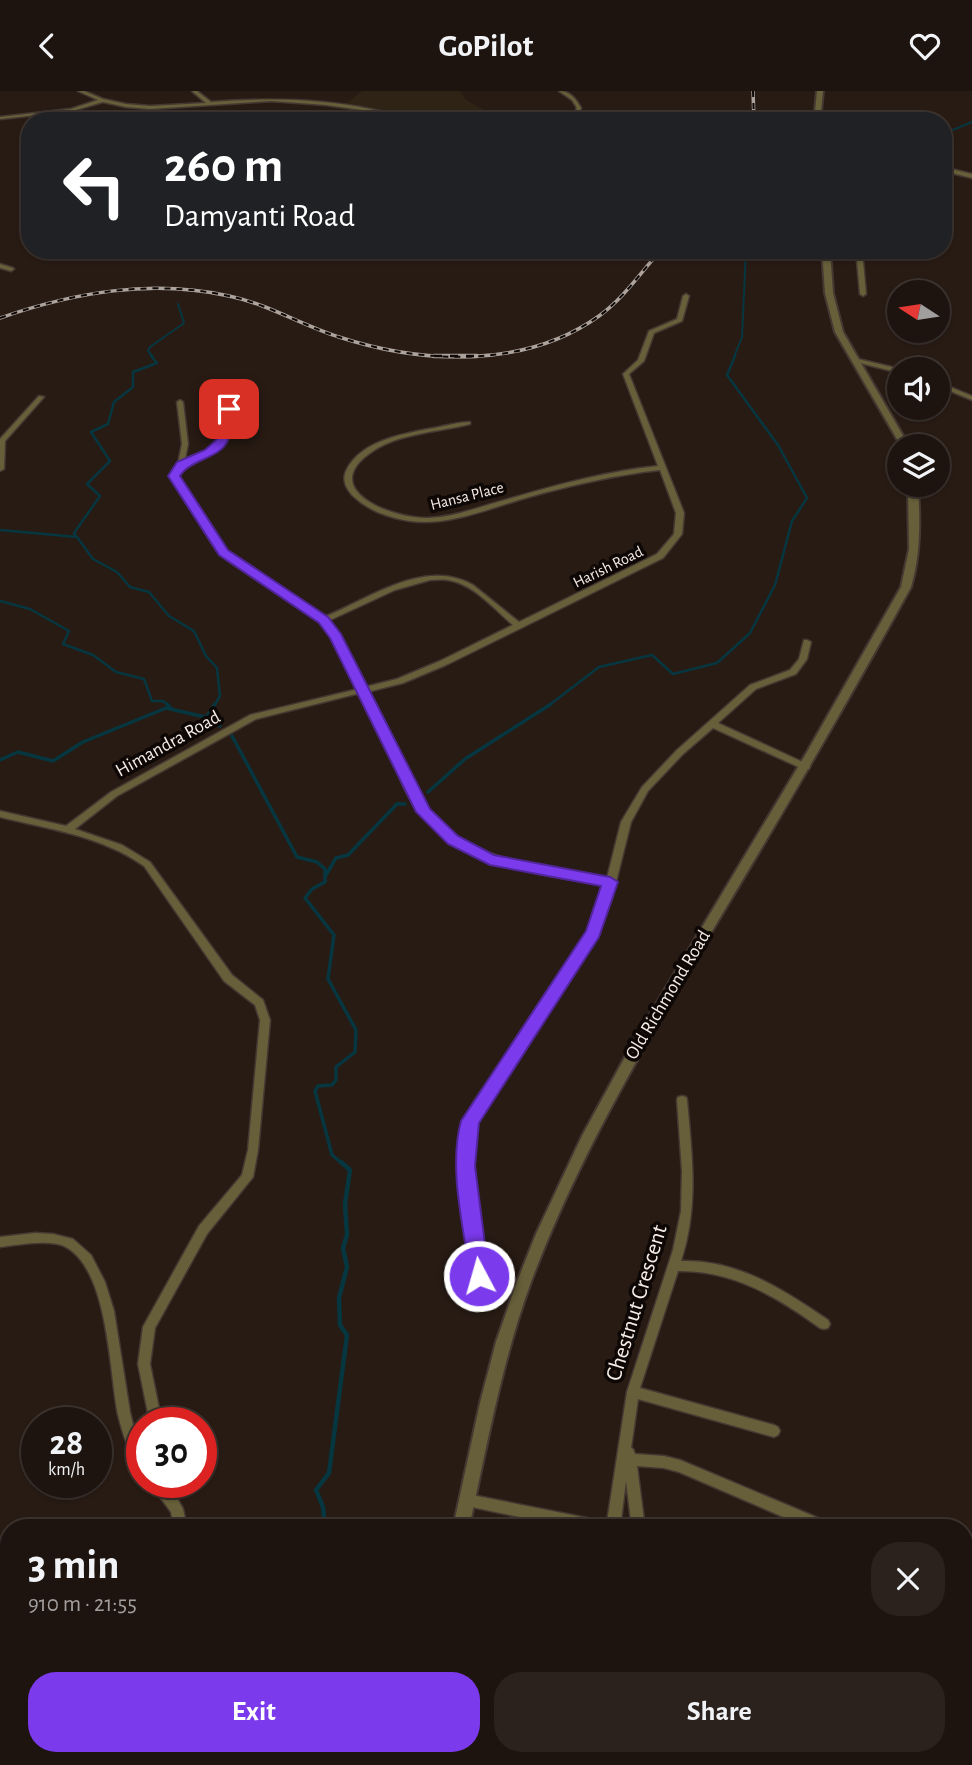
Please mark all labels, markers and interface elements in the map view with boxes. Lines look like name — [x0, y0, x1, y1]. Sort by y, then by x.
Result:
icon: back — [28, 27, 66, 65]
icon: heart — [906, 27, 944, 65]
text: GoPilot — [439, 30, 533, 62]
icon: left — [49, 140, 140, 231]
text: 260 m — [164, 142, 283, 191]
text: Damyanti Road — [164, 200, 355, 232]
north arrow — [887, 280, 950, 343]
map controls — [887, 280, 950, 497]
button: sound — [887, 357, 950, 420]
pin — [199, 379, 259, 439]
icon: arrive — [210, 390, 248, 428]
button: layers — [887, 434, 950, 497]
street label: Hansa Place — [429, 479, 505, 513]
street label: Harish Road — [571, 543, 645, 591]
street label: Himandra Road — [112, 707, 224, 781]
street label: Old Richmond Road — [622, 927, 714, 1063]
street label: Chestnut Crescent — [602, 1222, 672, 1384]
position arrow — [442, 1239, 516, 1313]
speed limit sign: 30 — [126, 1407, 217, 1498]
text: 28 — [50, 1426, 83, 1461]
text: km/h — [48, 1461, 85, 1479]
button: close — [871, 1542, 945, 1616]
text: 3 min — [28, 1544, 120, 1586]
text: 910 m · 21:55 — [28, 1593, 137, 1616]
button: Exit — [28, 1672, 480, 1752]
button: Share — [494, 1672, 945, 1752]

